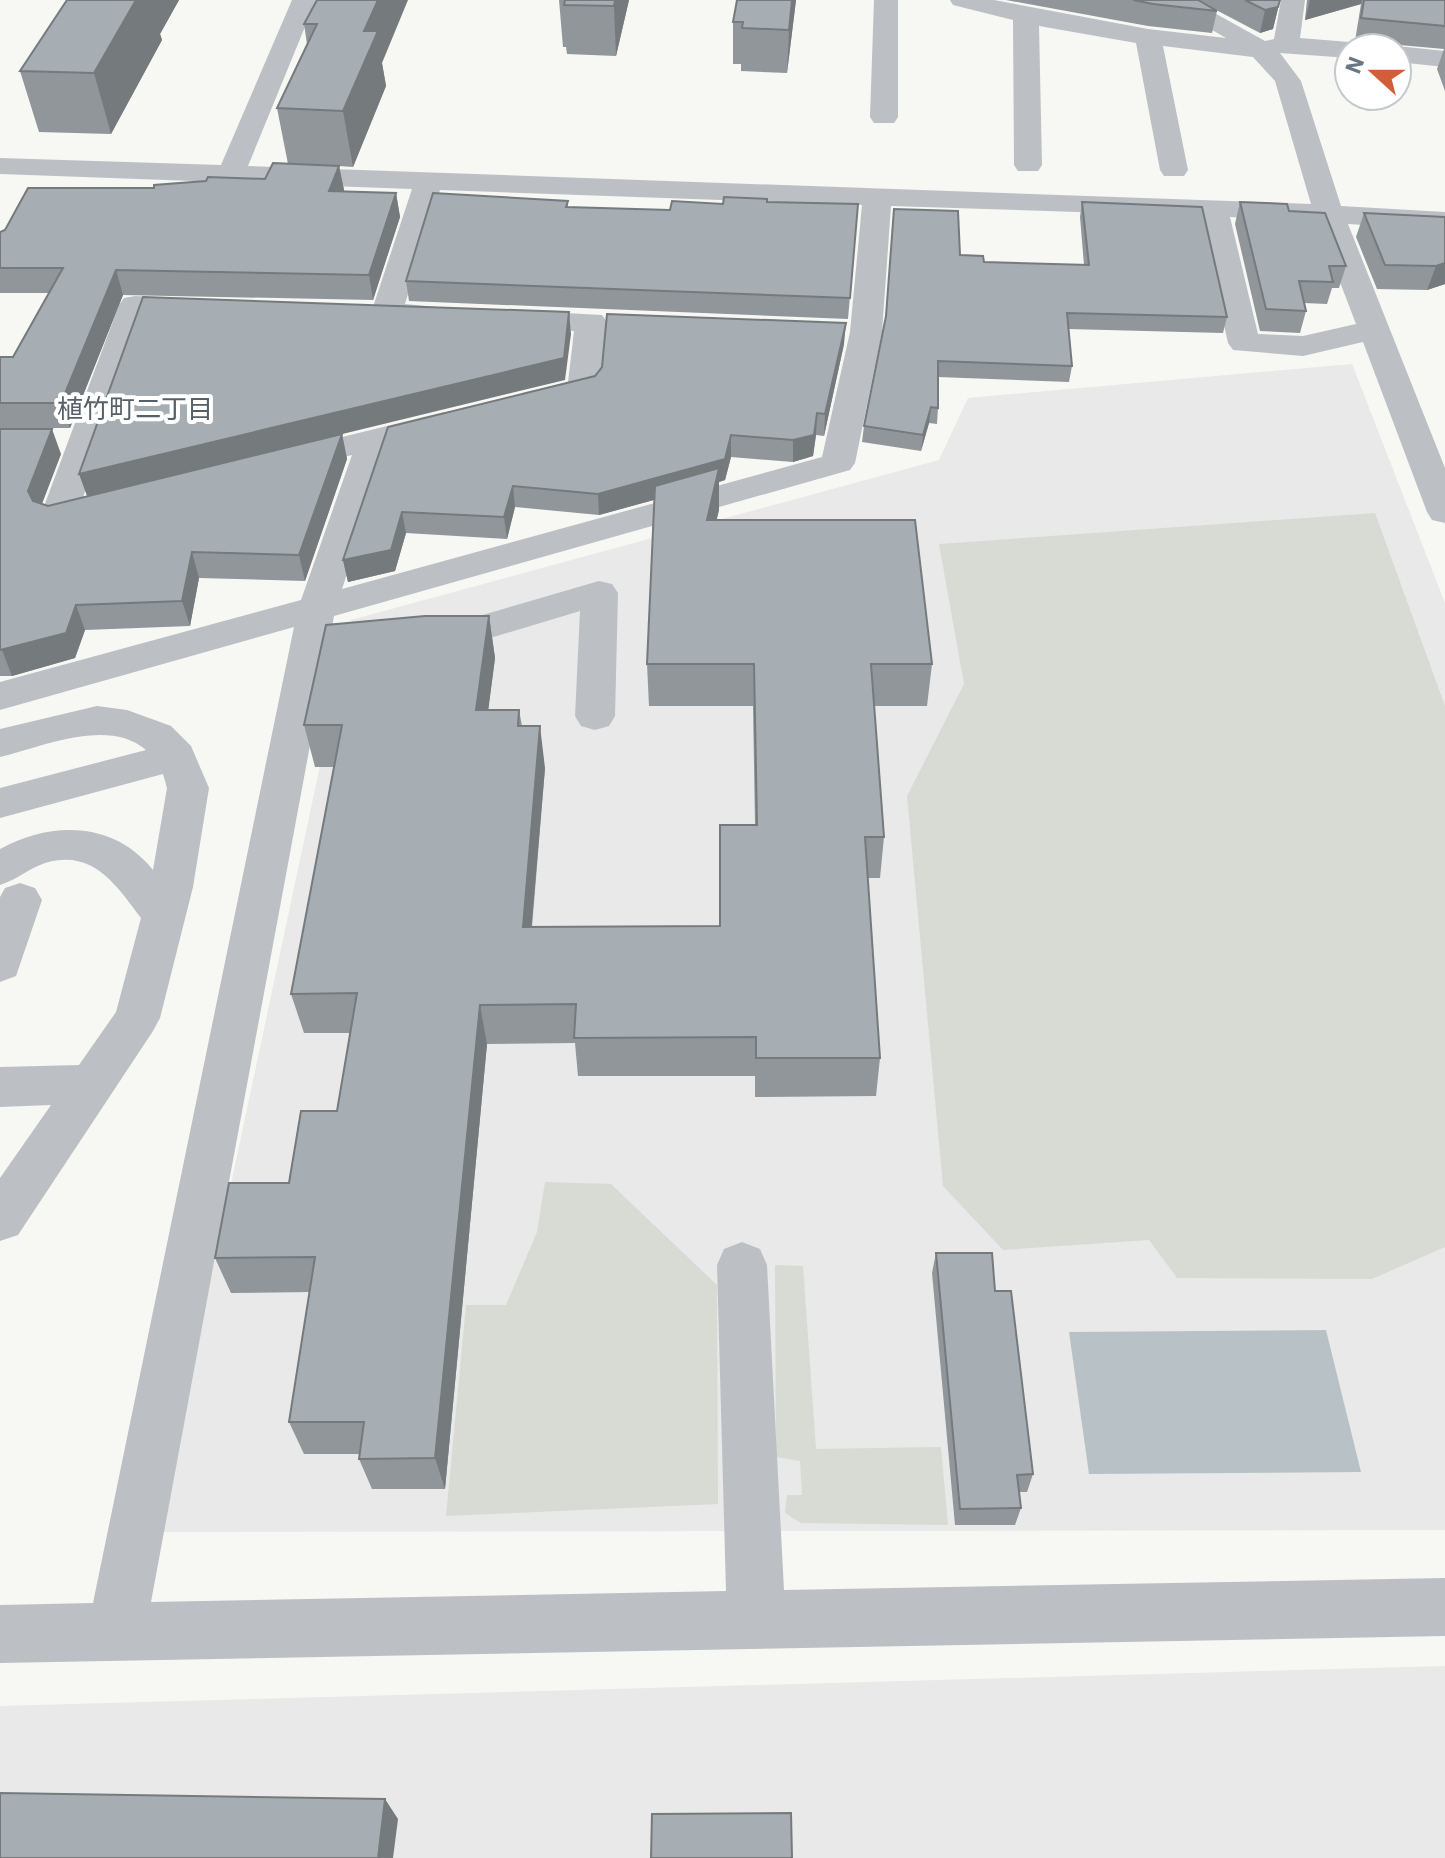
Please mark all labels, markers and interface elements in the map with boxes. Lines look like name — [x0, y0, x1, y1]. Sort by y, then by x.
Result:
north arrow — [1333, 32, 1413, 112]
text: N — [1337, 52, 1370, 77]
district label: 植竹町二丁目 — [57, 391, 213, 425]

